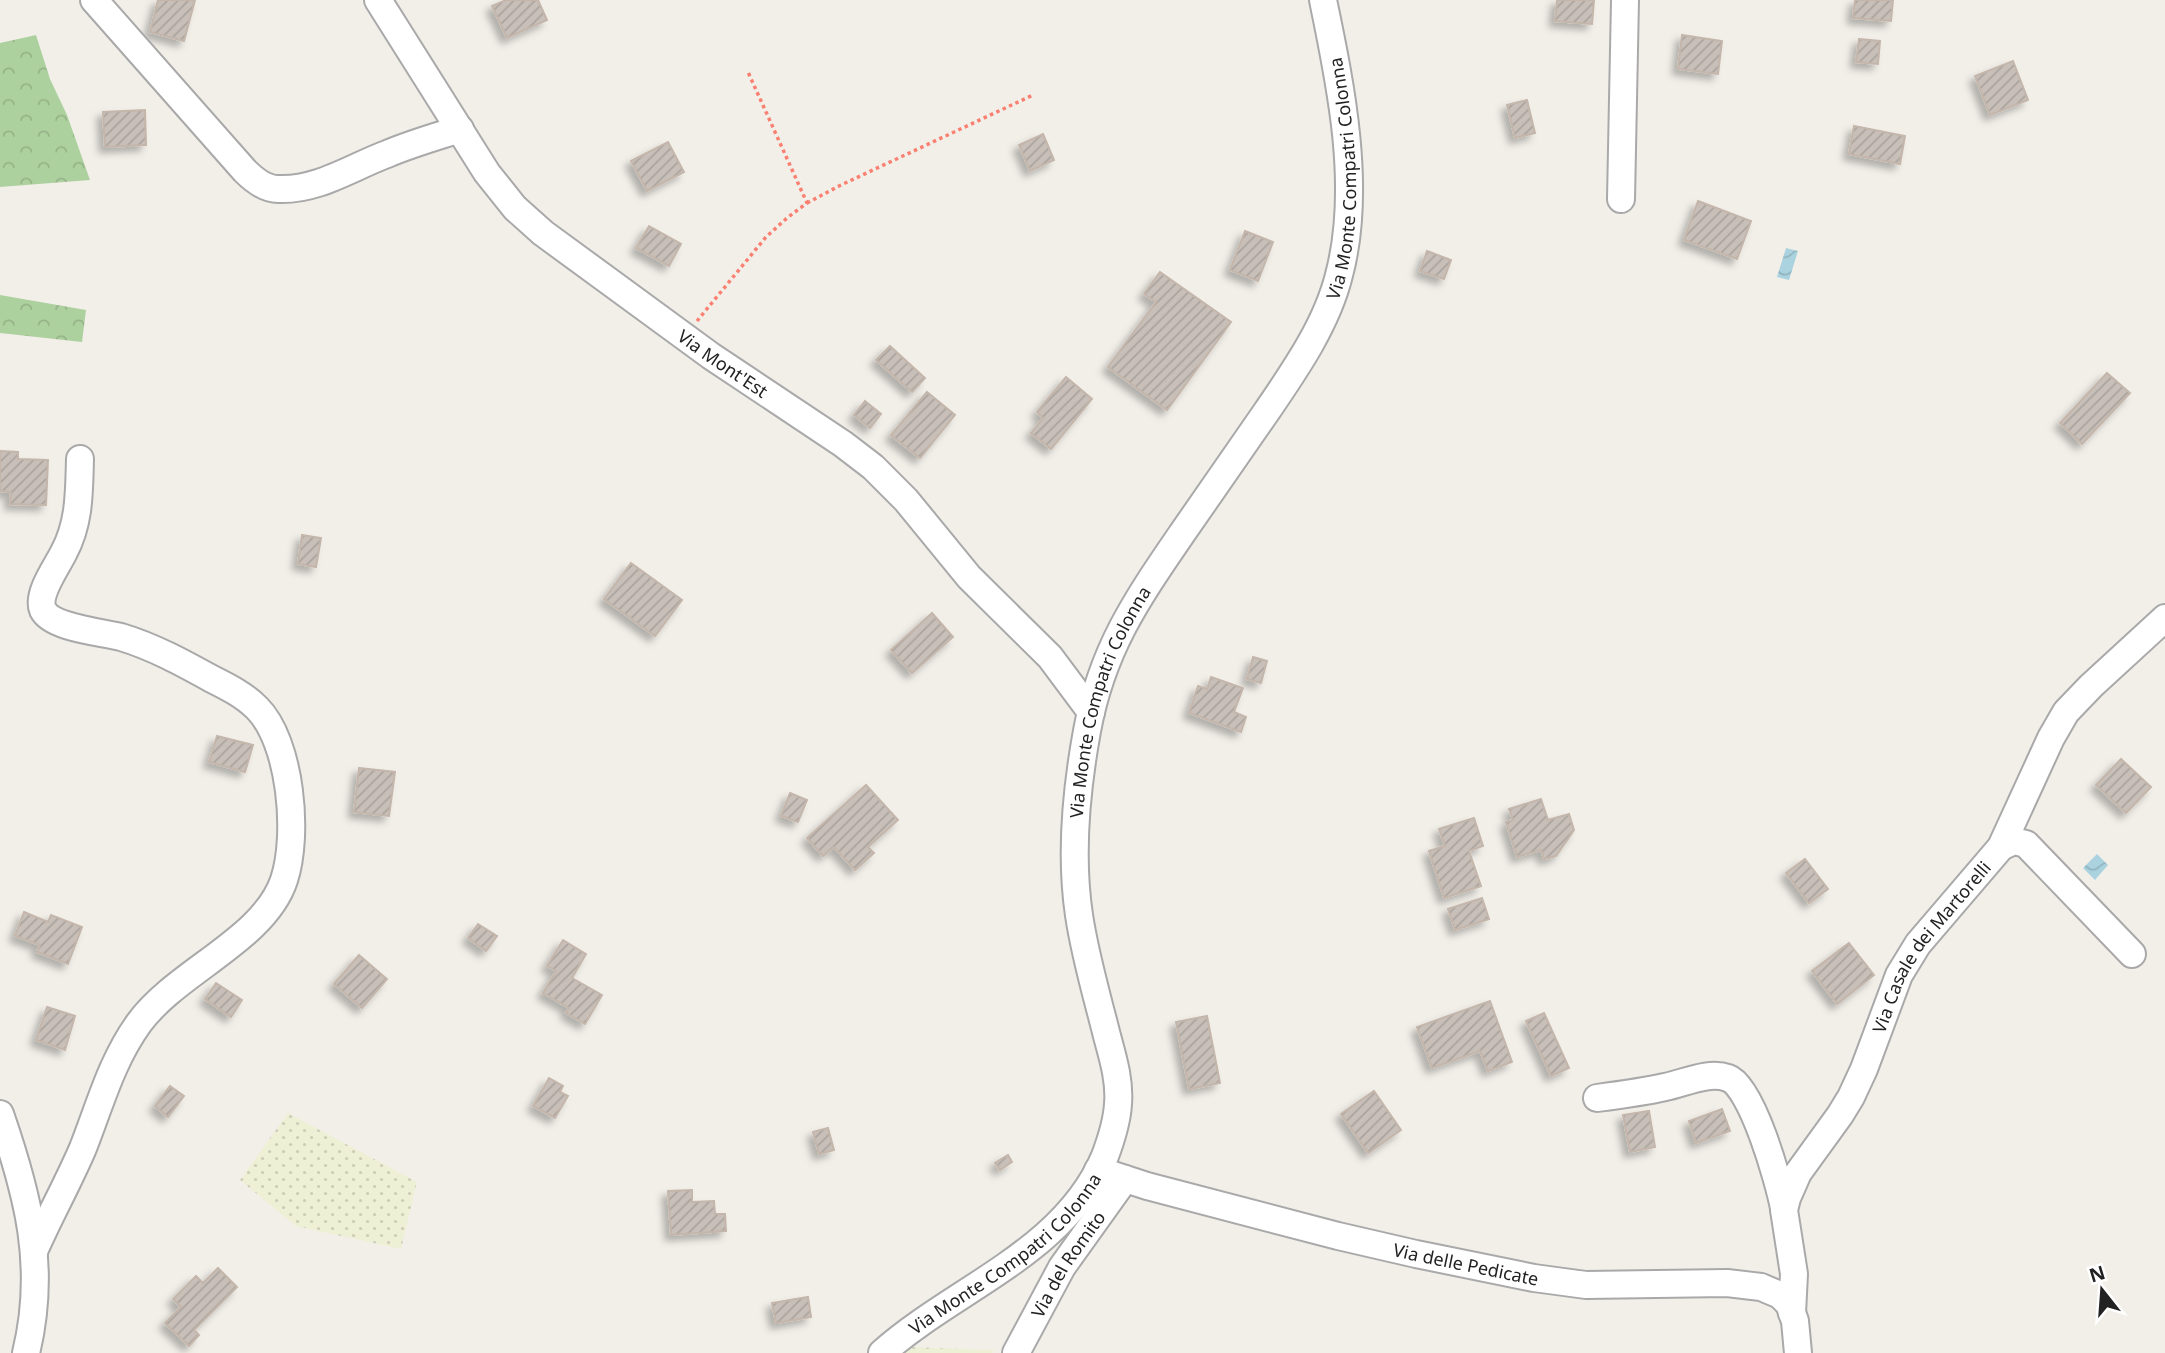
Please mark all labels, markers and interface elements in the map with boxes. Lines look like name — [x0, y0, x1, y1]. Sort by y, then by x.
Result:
street label: Via Monte Compatri Colonna — [1320, 56, 1361, 303]
street label: Via Mont'Est — [673, 324, 773, 403]
street label: Via Monte Compatri Colonna — [1064, 581, 1156, 819]
street label: Via Casale dei Martorelli — [1866, 856, 1996, 1036]
street label: Via Monte Compatri Colonna — [904, 1169, 1106, 1340]
street label: Via del Romito — [1025, 1206, 1110, 1322]
street label: Via delle Pedicate — [1391, 1237, 1541, 1291]
north arrow — [2067, 1255, 2137, 1325]
text: N — [2086, 1259, 2108, 1288]

